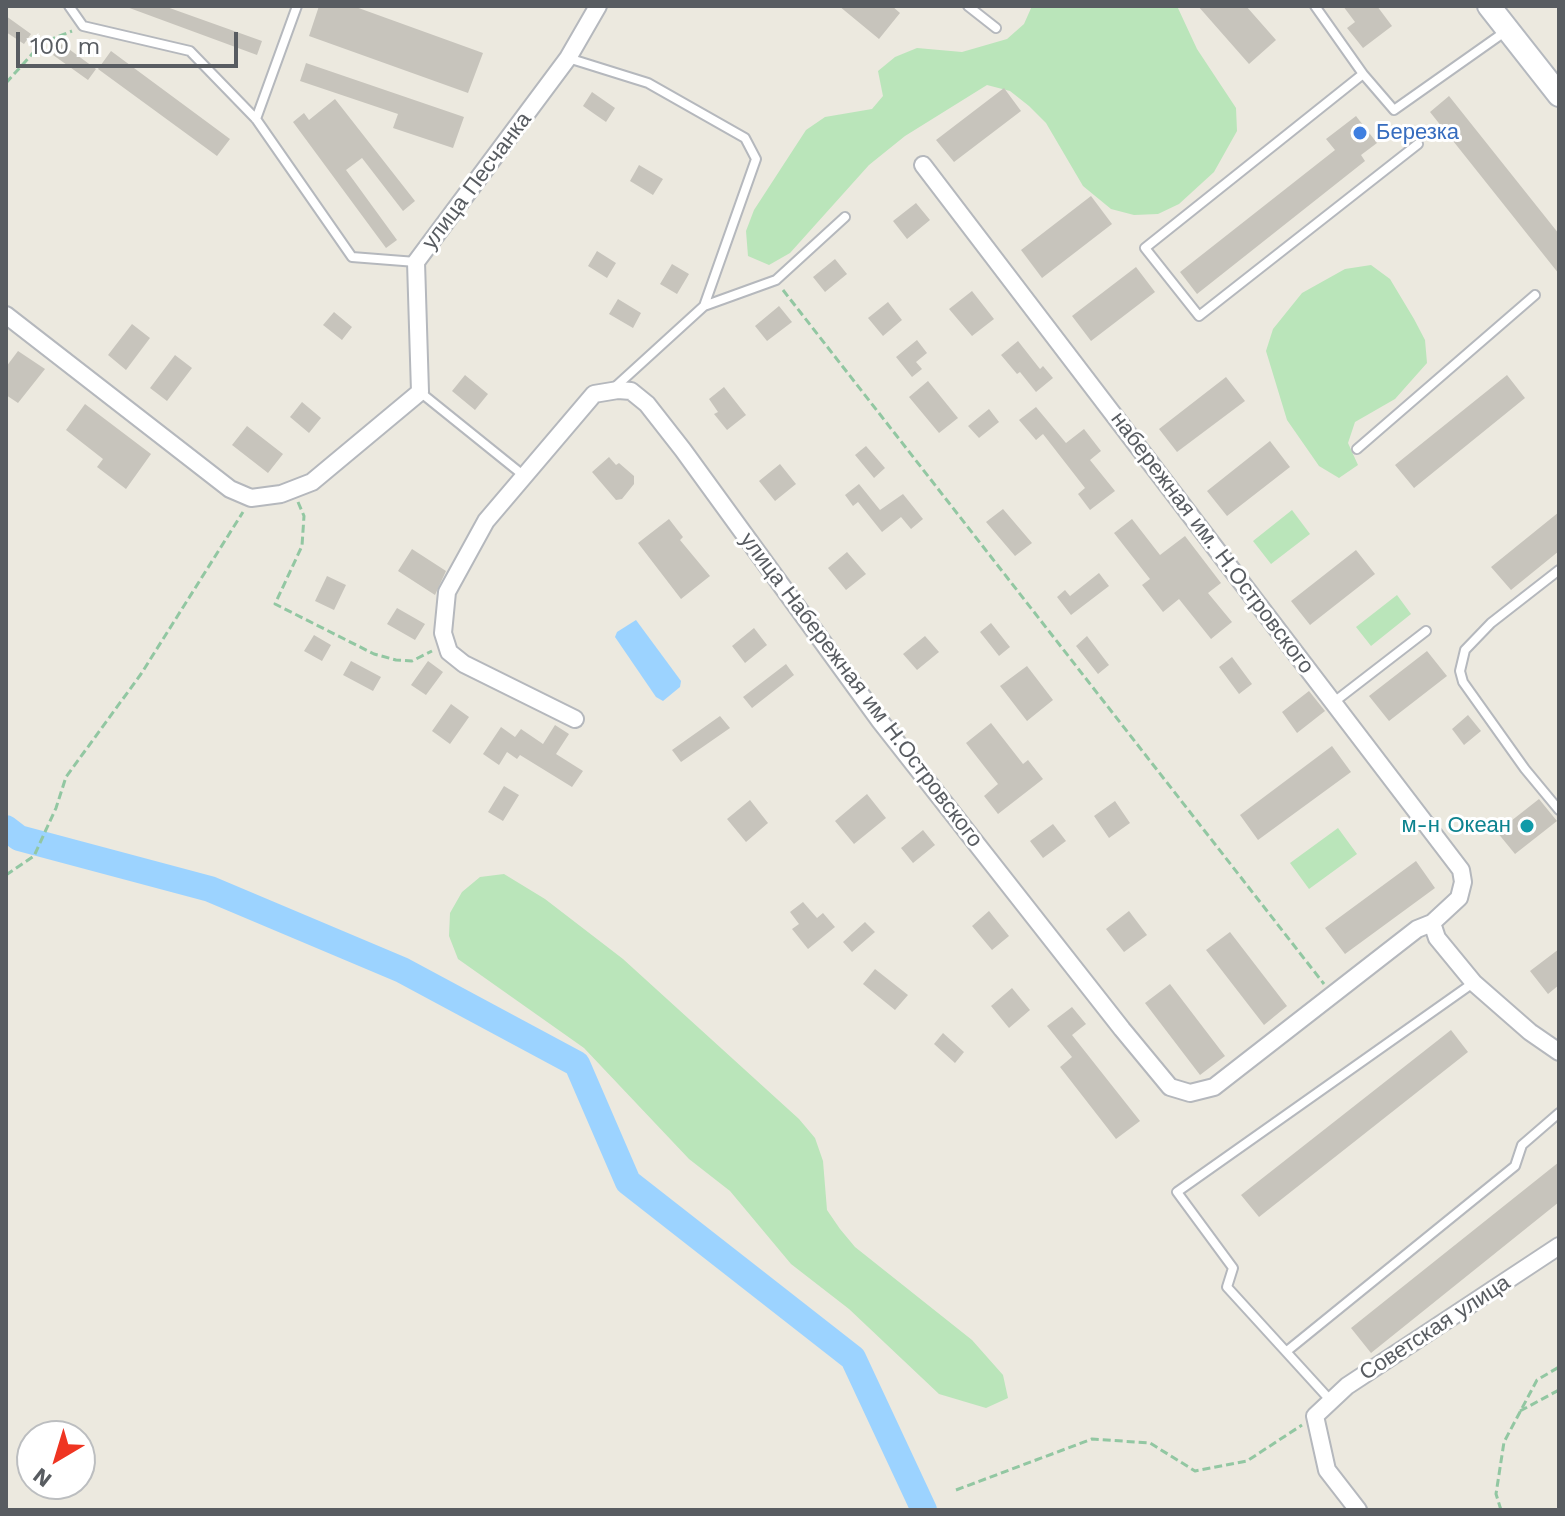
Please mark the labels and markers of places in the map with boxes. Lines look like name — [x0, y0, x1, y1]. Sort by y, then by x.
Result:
place label: Березка — [1376, 120, 1459, 146]
marker: Березка — [1351, 124, 1369, 142]
place label: м-н Океан — [1401, 813, 1511, 839]
marker: м-н Океан — [1518, 817, 1536, 835]

